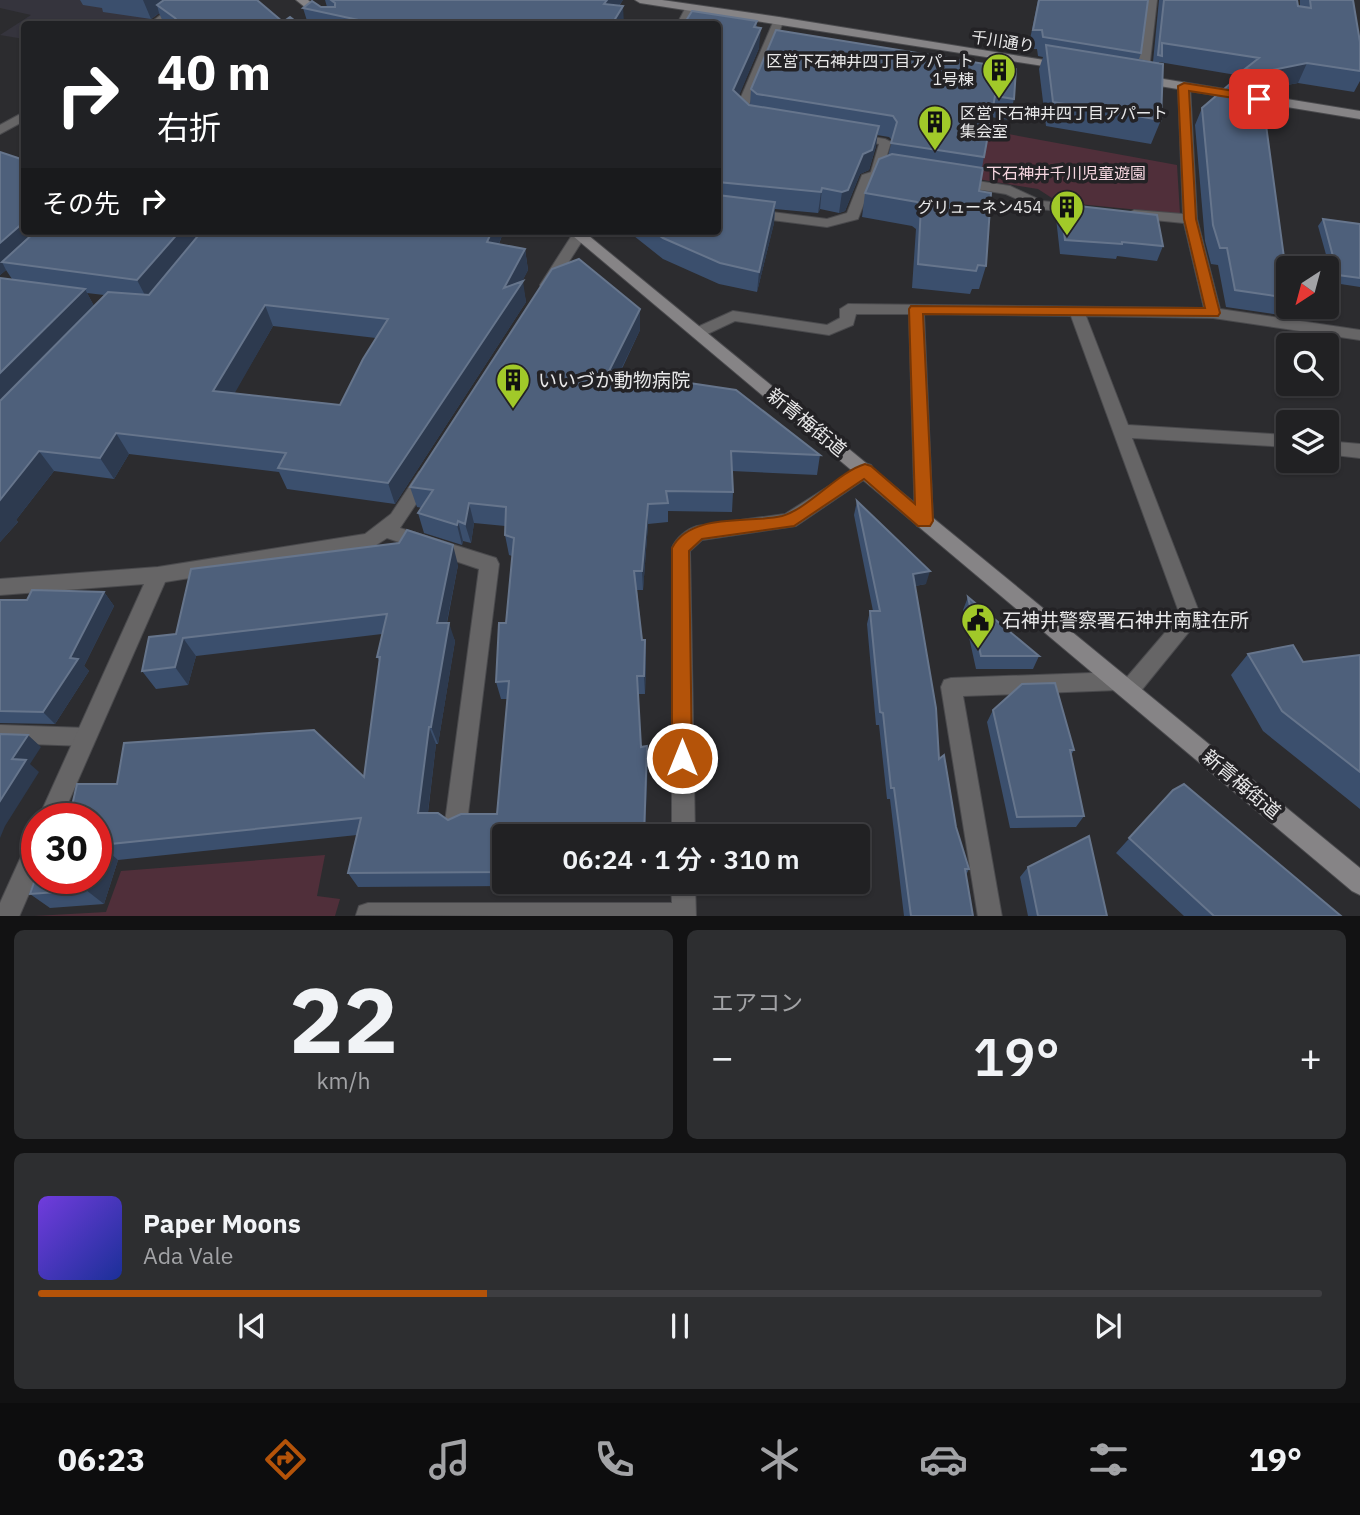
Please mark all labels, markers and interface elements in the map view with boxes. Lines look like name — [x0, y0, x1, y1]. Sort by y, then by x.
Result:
street label: 千川通り — [970, 26, 1036, 56]
text: 40 m — [157, 40, 271, 103]
icon: right — [42, 49, 133, 140]
place label: 区営下石神井四丁目アパート 1号棟 — [766, 51, 974, 89]
building icon: 区営下石神井四丁目アパート 1号棟 — [980, 51, 1018, 100]
pin — [1229, 69, 1289, 129]
icon: arrive — [1240, 80, 1278, 118]
building icon: 区営下石神井四丁目アパート 集会室 — [916, 103, 954, 152]
place label: 区営下石神井四丁目アパート 集会室 — [960, 103, 1168, 141]
text: 右折 — [157, 106, 221, 148]
park label: 下石神井千川児童遊園 — [986, 163, 1146, 183]
icon: right — [134, 182, 172, 220]
text: その先 — [42, 186, 120, 220]
building icon: グリューネン454 — [1048, 188, 1086, 237]
place label: グリューネン454 — [917, 197, 1042, 217]
north arrow — [1276, 256, 1339, 318]
map controls — [1276, 256, 1339, 473]
button: search — [1276, 333, 1339, 396]
building icon: いいづか動物病院 — [494, 361, 532, 410]
place label: いいづか動物病院 — [538, 368, 690, 392]
street label: 新青梅街道 — [763, 383, 851, 461]
button: layers — [1276, 410, 1339, 473]
public building icon: 石神井警察署石神井南駐在所 — [959, 601, 997, 650]
place label: 石神井警察署石神井南駐在所 — [1002, 608, 1249, 632]
position arrow — [645, 721, 719, 795]
street label: 新青梅街道 — [1198, 744, 1286, 824]
speed limit sign: 30 — [21, 803, 112, 894]
text: 06:24 · 1 分 · 310 m — [562, 842, 800, 876]
text: 22 — [289, 960, 398, 1078]
text: エアコン — [711, 987, 803, 1017]
text: 19° — [973, 1023, 1060, 1090]
text: − — [711, 1032, 734, 1081]
text: + — [1299, 1032, 1322, 1081]
text: km/h — [316, 1065, 371, 1095]
text: Paper Moons — [143, 1206, 301, 1240]
text: Ada Vale — [143, 1240, 233, 1270]
icon: previous — [233, 1307, 271, 1345]
icon: pause — [661, 1307, 699, 1345]
icon: next — [1089, 1307, 1127, 1345]
icon: directions — [261, 1435, 310, 1484]
icon: music — [425, 1435, 474, 1484]
icon: phone — [590, 1435, 639, 1484]
icon: climate — [755, 1435, 804, 1484]
icon: car — [919, 1435, 968, 1484]
icon: filters — [1084, 1435, 1133, 1484]
text: 06:23 — [58, 1438, 145, 1480]
text: 19° — [1249, 1438, 1302, 1480]

